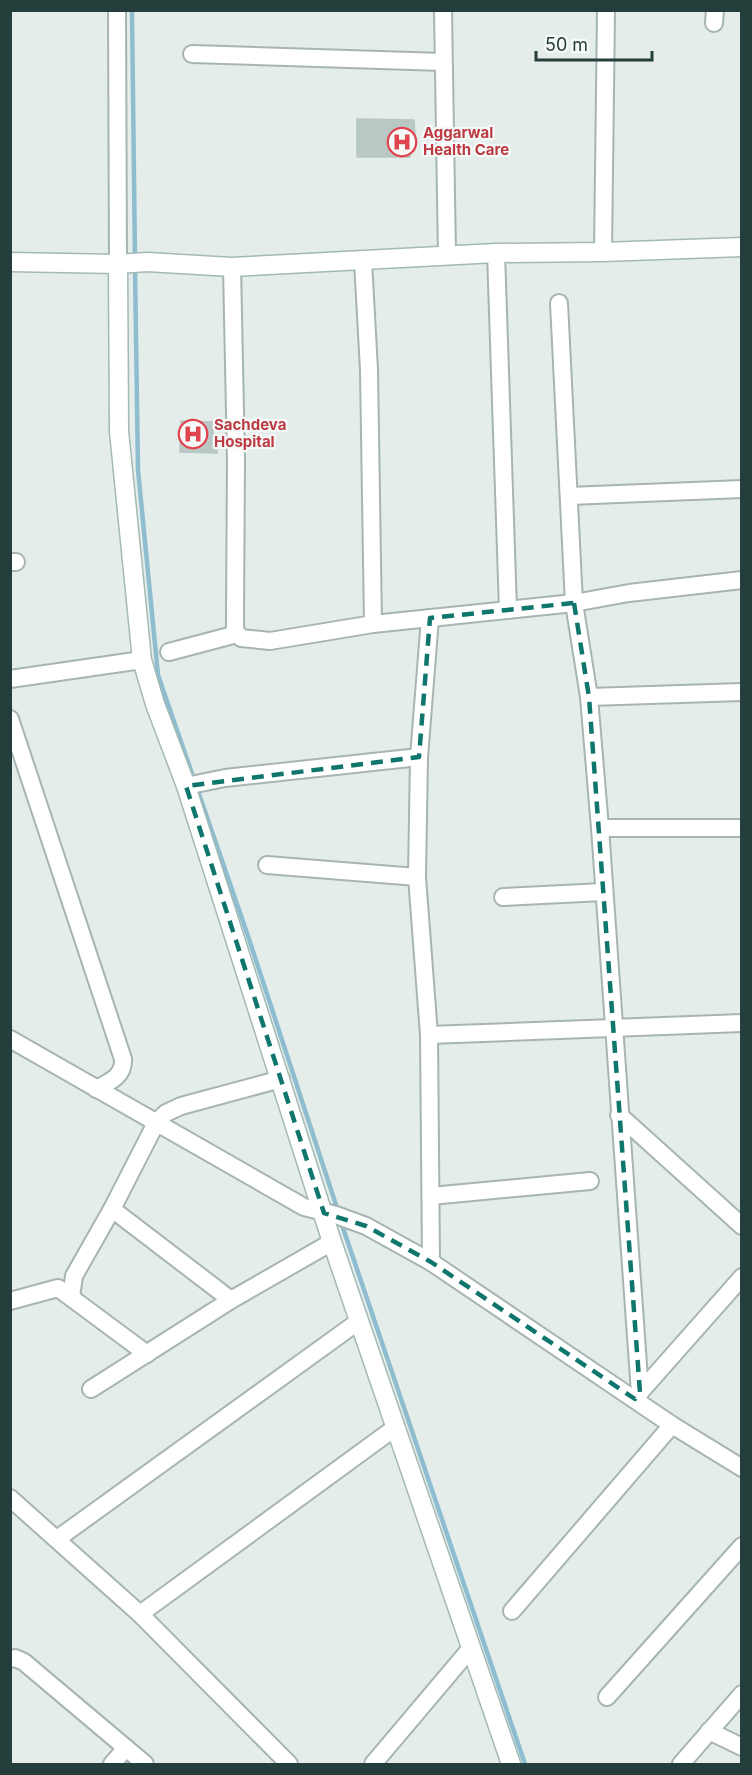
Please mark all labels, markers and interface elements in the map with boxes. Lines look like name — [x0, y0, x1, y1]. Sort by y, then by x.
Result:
scale bar — [536, 24, 652, 62]
text: 50 m — [545, 34, 588, 55]
place label: Aggarwal Health Care — [423, 123, 509, 159]
hospital icon: Aggarwal Health Care — [386, 126, 418, 158]
place label: Sachdeva Hospital — [214, 415, 286, 451]
hospital icon: Sachdeva Hospital — [177, 418, 209, 450]

